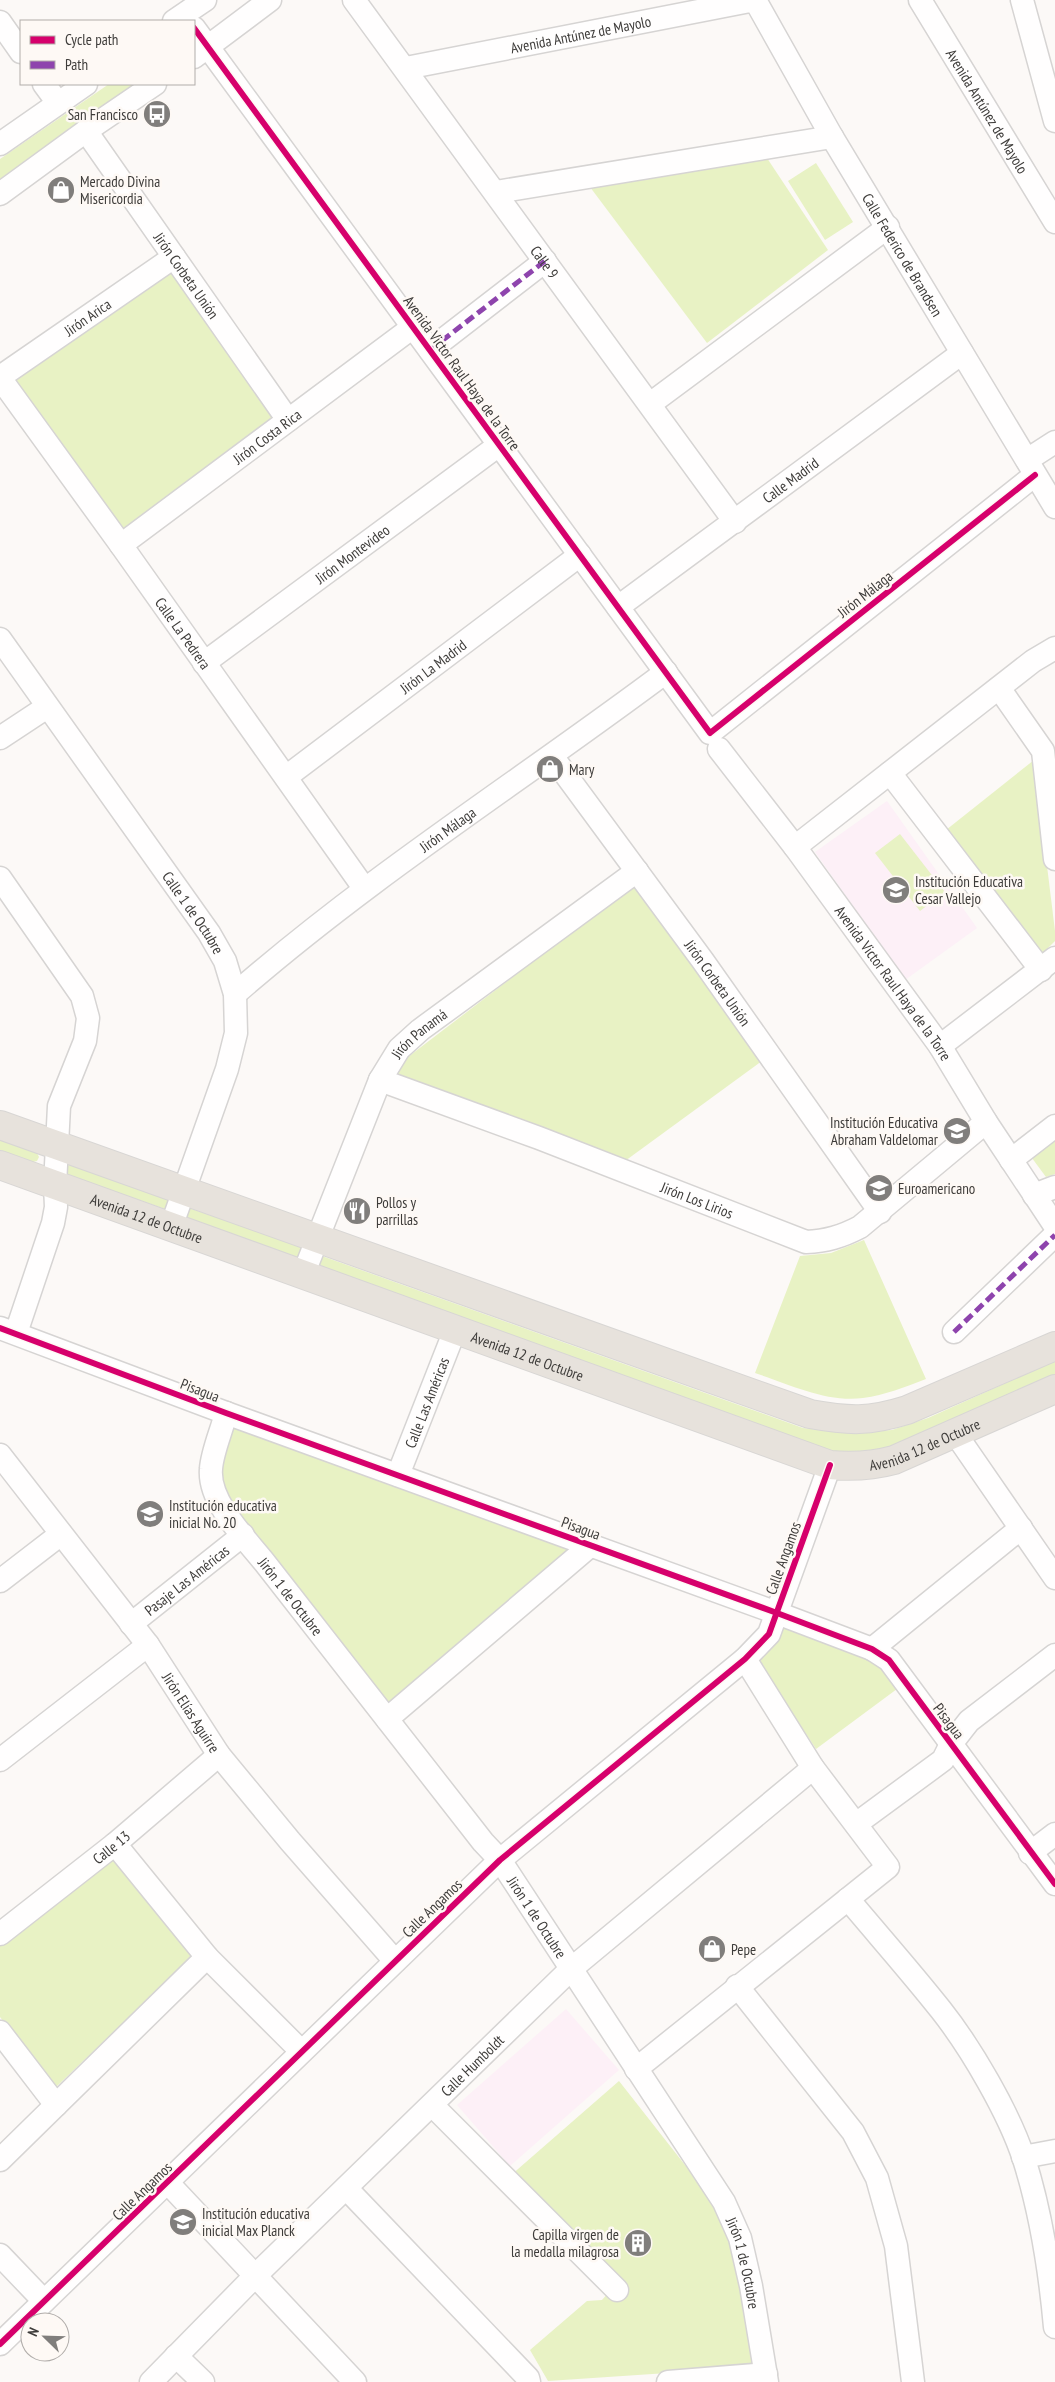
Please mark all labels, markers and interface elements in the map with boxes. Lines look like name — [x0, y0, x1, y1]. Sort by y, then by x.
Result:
street label: Avenida Antúnez de Mayolo — [509, 11, 653, 57]
legend — [20, 20, 195, 85]
text: Cycle path — [65, 30, 118, 49]
street label: Avenida Antúnez de Mayolo — [942, 45, 1033, 177]
text: Path — [65, 55, 88, 74]
bus stop icon: San Francisco — [142, 99, 172, 129]
place label: San Francisco — [68, 105, 138, 124]
place label: Mercado Divina Misericordia — [80, 172, 160, 208]
shop icon: Mercado Divina Misericordia — [46, 175, 76, 205]
street label: Calle Federico de Brandsen — [858, 190, 947, 320]
street label: Jirón Corbeta Unión — [149, 228, 224, 322]
street label: Calle 9 — [527, 242, 563, 282]
street label: Avenida Victor Raul Haya de la Torre — [399, 292, 525, 454]
street label: Jirón Arica — [59, 294, 114, 340]
street label: Jirón Costa Rica — [228, 404, 305, 468]
street label: Calle Madrid — [758, 453, 822, 507]
street label: Jirón Montevideo — [310, 520, 393, 588]
street label: Jirón Málaga — [833, 567, 896, 622]
street label: Calle La Pedrera — [151, 593, 215, 673]
street label: Jirón La Madrid — [395, 635, 470, 698]
shop icon: Mary — [535, 754, 565, 784]
place label: Mary — [569, 760, 595, 779]
street label: Jirón Málaga — [415, 802, 479, 856]
street label: Calle 1 de Octubre — [159, 867, 228, 957]
place label: Institución Educativa Cesar Vallejo — [915, 872, 1023, 908]
school or university icon: Institución Educativa Cesar Vallejo — [881, 875, 911, 905]
street label: Avenida Victor Raul Haya de la Torre — [831, 902, 956, 1064]
street label: Jirón Corbeta Unión — [680, 935, 755, 1029]
street label: Jirón Panamá — [386, 1004, 450, 1063]
place label: Institución Educativa Abraham Valdelomar — [830, 1113, 939, 1149]
school or university icon: Institución Educativa Abraham Valdelomar — [942, 1116, 972, 1146]
school or university icon: Euroamericano — [864, 1173, 894, 1203]
street label: Jirón Los Lirios — [657, 1177, 736, 1222]
place label: Euroamericano — [898, 1179, 975, 1198]
street label: Avenida 12 de Octubre — [88, 1189, 205, 1247]
place label: Pollos y parrillas — [376, 1193, 418, 1229]
restaurant icon: Pollos y parrillas — [342, 1196, 372, 1226]
street label: Avenida 12 de Octubre — [469, 1327, 586, 1385]
street label: Calle Las Américas — [400, 1354, 453, 1451]
street label: Pisagua — [178, 1374, 222, 1406]
street label: Avenida 12 de Octubre — [868, 1414, 983, 1474]
place label: Institución educativa inicial No. 20 — [169, 1496, 277, 1532]
school or university icon: Institución educativa inicial No. 20 — [135, 1499, 165, 1529]
street label: Pisagua — [559, 1512, 603, 1544]
street label: Calle Angamos — [761, 1519, 805, 1597]
street label: Pasaje Las Américas — [140, 1540, 233, 1619]
street label: Jirón 1 de Octubre — [254, 1552, 327, 1639]
street label: Jirón Elías Aguirre — [158, 1668, 224, 1756]
street label: Pisagua — [929, 1699, 969, 1743]
street label: Calle 13 — [88, 1826, 134, 1868]
street label: Jirón 1 de Octubre — [503, 1872, 571, 1962]
street label: Calle Angamos — [398, 1875, 466, 1941]
shop icon: Pepe — [697, 1934, 727, 1964]
place label: Pepe — [731, 1940, 756, 1959]
street label: Calle Humboldt — [436, 2030, 507, 2100]
street label: Calle Angamos — [108, 2158, 176, 2224]
place label: Institución educativa inicial Max Planck — [202, 2204, 310, 2240]
school or university icon: Institución educativa inicial Max Planck — [168, 2207, 198, 2237]
street label: Jirón 1 de Octubre — [722, 2213, 764, 2310]
place label: Capilla virgen de la medalla milagrosa — [511, 2225, 619, 2261]
building icon: Capilla virgen de la medalla milagrosa — [623, 2228, 653, 2258]
north arrow — [20, 2312, 70, 2362]
text: N — [23, 2325, 43, 2339]

